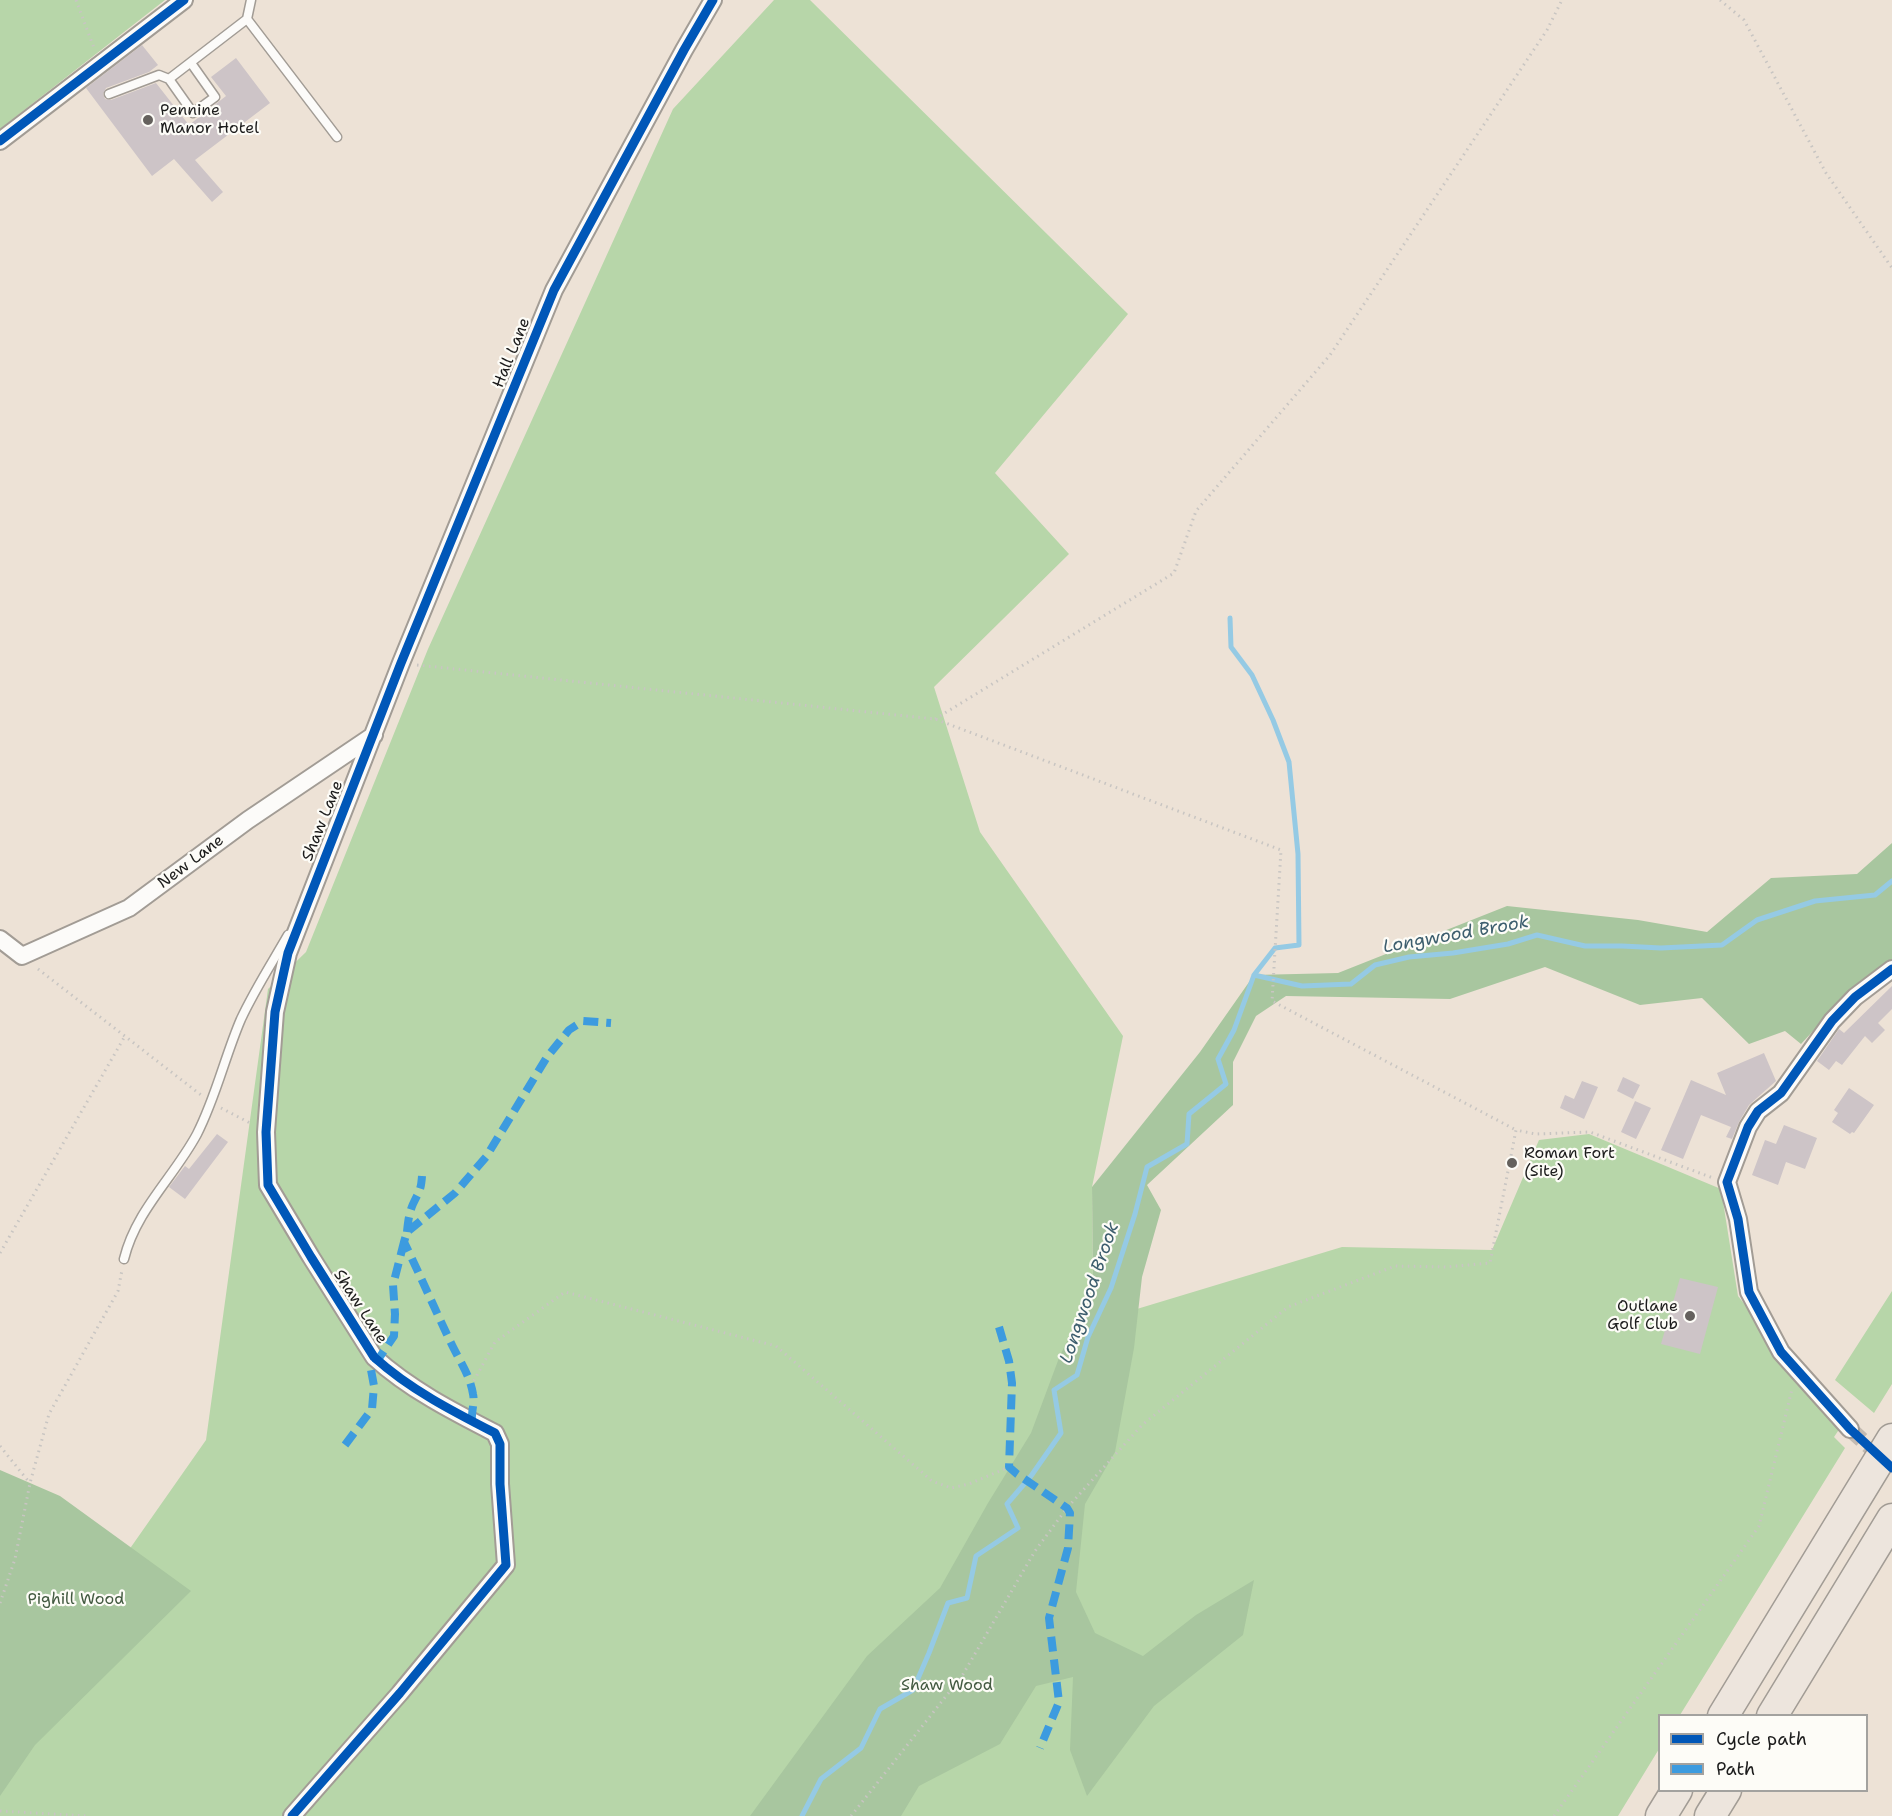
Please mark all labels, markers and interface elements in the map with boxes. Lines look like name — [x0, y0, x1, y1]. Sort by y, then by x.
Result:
place label: Pennine Manor Hotel — [160, 101, 259, 139]
marker: Pennine Manor Hotel — [141, 113, 155, 127]
street label: Hall Lane — [489, 315, 535, 391]
street label: Shaw Lane — [298, 778, 348, 864]
street label: New Lane — [154, 831, 228, 893]
water label: Longwood Brook — [1381, 912, 1531, 958]
place label: Roman Fort (Site) — [1524, 1144, 1615, 1182]
marker: Roman Fort (Site) — [1505, 1156, 1519, 1170]
water label: Longwood Brook — [1056, 1220, 1124, 1366]
street label: Shaw Lane — [329, 1266, 391, 1348]
place label: Outlane Golf Club — [1607, 1297, 1678, 1335]
marker: Outlane Golf Club — [1683, 1309, 1697, 1323]
park label: Pighill Wood — [28, 1590, 124, 1610]
park label: Shaw Wood — [901, 1676, 993, 1696]
legend — [1658, 1714, 1868, 1792]
text: Cycle path — [1716, 1727, 1807, 1751]
text: Path — [1716, 1757, 1755, 1781]

